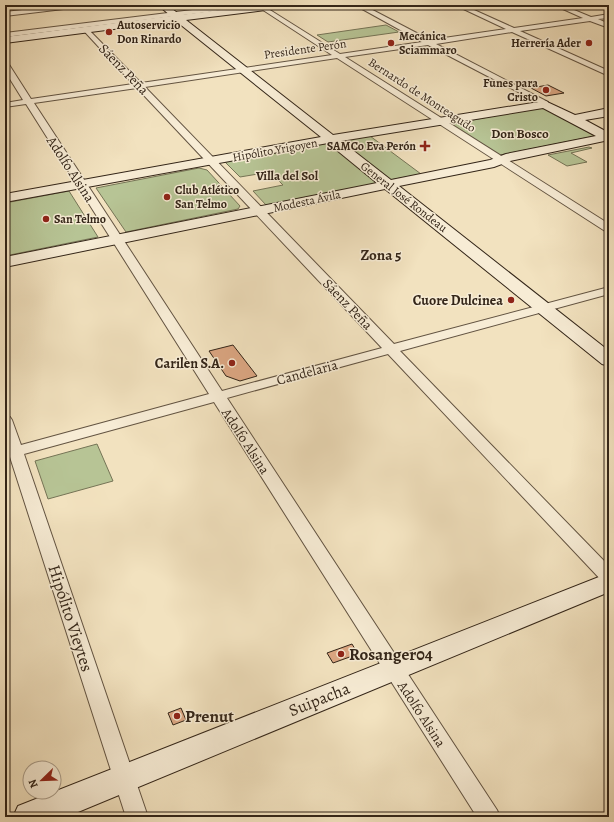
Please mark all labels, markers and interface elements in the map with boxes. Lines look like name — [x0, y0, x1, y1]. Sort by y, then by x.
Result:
place label: Autoservicio Don Rinardo — [116, 17, 181, 47]
marker: Autoservicio Don Rinardo — [104, 27, 114, 37]
place label: Mecánica Sciammaro — [399, 28, 457, 58]
street label: Presidente Perón — [263, 35, 348, 63]
place label: Herrería Ader — [511, 35, 581, 51]
marker: Mecánica Sciammaro — [386, 38, 396, 48]
marker: Herrería Ader — [584, 38, 594, 48]
street label: Sáenz Peña — [94, 40, 153, 100]
street label: Bernardo de Monteagudo — [365, 54, 479, 136]
place label: Funes para Cristo — [483, 75, 538, 105]
marker: Funes para Cristo — [541, 85, 551, 95]
district label: Don Bosco — [491, 125, 549, 142]
street label: Adolfo Alsina — [42, 132, 99, 206]
street label: Hipólito Yrigoyen — [231, 135, 319, 165]
place label: SAMCo Eva Perón — [327, 138, 416, 154]
marker: SAMCo Eva Perón — [419, 140, 431, 152]
street label: General José Rondeau — [357, 158, 451, 236]
district label: Villa del Sol — [255, 167, 319, 184]
place label: Club Atlético San Telmo — [175, 182, 239, 212]
street label: Modesta Ávila — [272, 186, 343, 216]
marker: Club Atlético San Telmo — [162, 192, 172, 202]
place label: San Telmo — [54, 211, 106, 227]
marker: San Telmo — [41, 214, 51, 224]
district label: Zona 5 — [361, 245, 401, 265]
street label: Sáenz Peña — [318, 275, 377, 335]
place label: Cuore Dulcinea — [413, 291, 503, 310]
marker: Cuore Dulcinea — [506, 295, 516, 305]
place label: Carilen S.A. — [155, 354, 224, 373]
street label: Candelaria — [274, 355, 340, 390]
marker: Carilen S.A. — [227, 358, 237, 368]
street label: Adolfo Alsina — [217, 404, 274, 478]
street label: Hipólito Vieytes — [42, 562, 99, 675]
place label: Rosanger04 — [349, 643, 433, 666]
marker: Rosanger04 — [336, 649, 346, 659]
street label: Suipacha — [285, 677, 353, 722]
street label: Adolfo Alsina — [393, 677, 450, 751]
place label: Prenut — [185, 705, 234, 728]
marker: Prenut — [172, 711, 182, 721]
north arrow — [22, 760, 62, 800]
text: N — [25, 777, 42, 790]

